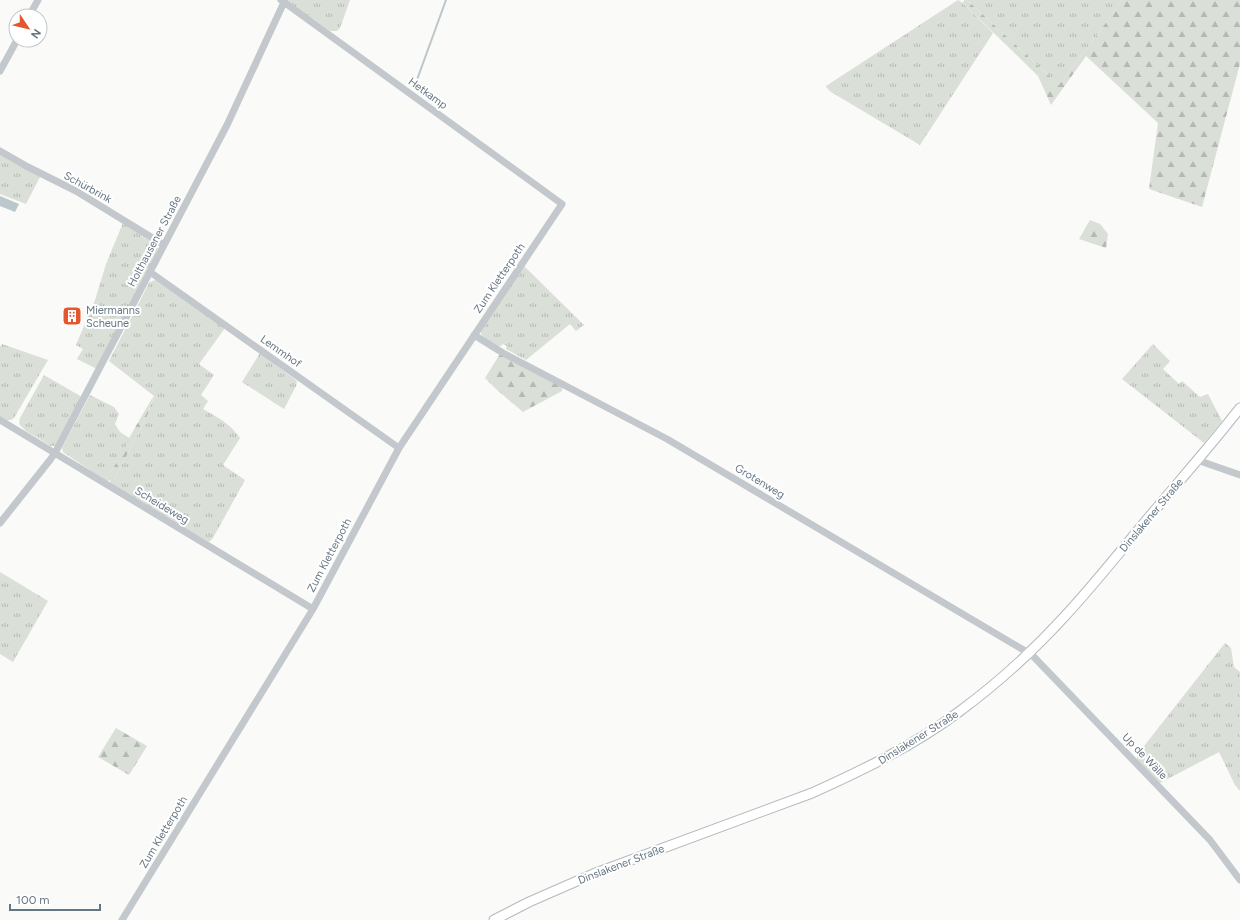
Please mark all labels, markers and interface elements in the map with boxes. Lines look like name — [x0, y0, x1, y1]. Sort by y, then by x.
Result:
north arrow — [8, 8, 48, 48]
text: N — [28, 26, 44, 41]
street label: Hetkamp — [406, 75, 450, 112]
street label: Schürbrink — [61, 169, 115, 206]
street label: Holthausener Straße — [125, 193, 184, 289]
street label: Zum Kletterpoth — [471, 241, 528, 316]
place label: Miermanns Scheune — [86, 304, 140, 330]
building icon: Miermanns Scheune — [61, 305, 83, 327]
street label: Lemmhof — [258, 333, 304, 371]
street label: Grotenweg — [733, 462, 787, 501]
street label: Dinslakener Straße — [1117, 476, 1186, 555]
street label: Scheideweg — [132, 484, 191, 527]
street label: Zum Kletterpoth — [305, 516, 354, 594]
street label: Dinslakener Straße — [876, 708, 961, 767]
street label: Up de Wälle — [1119, 731, 1170, 782]
street label: Zum Kletterpoth — [137, 794, 190, 871]
street label: Dinslakener Straße — [576, 842, 666, 887]
scale bar — [10, 886, 100, 912]
text: 100 m — [16, 893, 50, 907]

